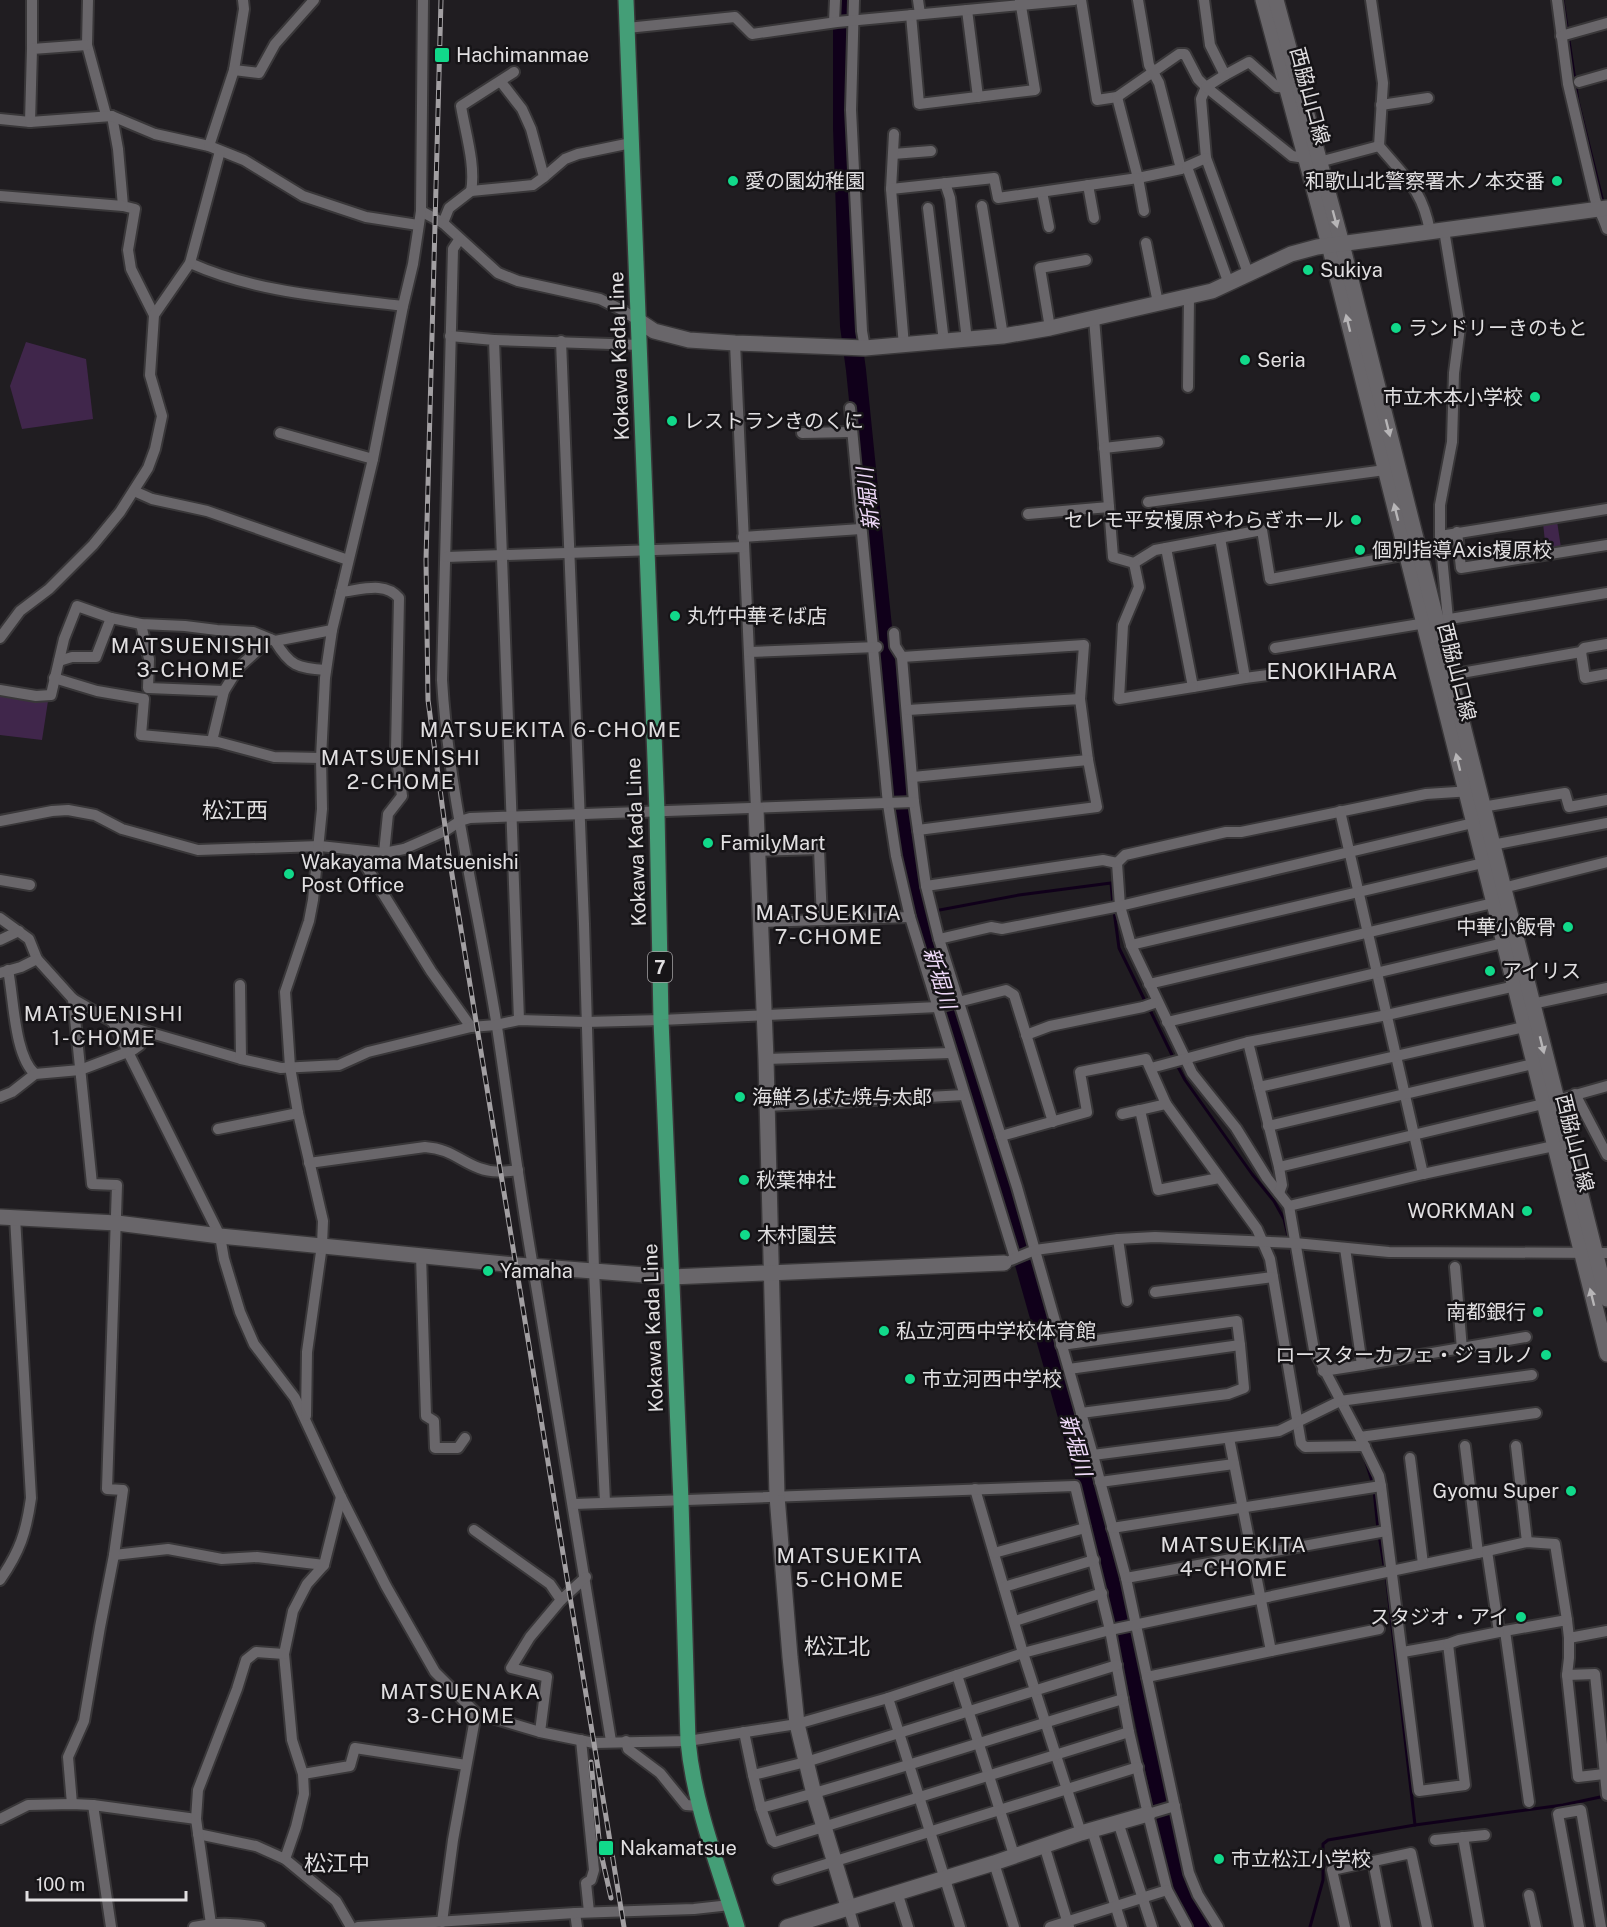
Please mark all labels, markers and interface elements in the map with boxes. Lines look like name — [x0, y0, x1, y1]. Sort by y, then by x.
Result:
place label: Hachimanmae — [456, 43, 589, 67]
street label: 西脇山口線 — [1285, 45, 1335, 147]
marker: Hachimanmae — [433, 46, 451, 64]
place label: 愛の園幼稚園 — [745, 169, 865, 193]
place label: 和歌山北警察署木ノ本交番 — [1305, 169, 1545, 193]
marker: 愛の園幼稚園 — [726, 174, 740, 188]
marker: 和歌山北警察署木ノ本交番 — [1550, 174, 1564, 188]
one-way arrow — [1331, 210, 1340, 228]
place label: Sukiya — [1320, 258, 1383, 282]
marker: Sukiya — [1301, 263, 1315, 277]
street label: Kokawa Kada Line — [604, 271, 634, 441]
one-way arrow — [1343, 313, 1352, 331]
place label: ランドリーきのもと — [1408, 316, 1588, 340]
marker: ランドリーきのもと — [1389, 321, 1403, 335]
place label: Seria — [1257, 348, 1306, 372]
marker: Seria — [1238, 353, 1252, 367]
place label: 市立木本小学校 — [1383, 385, 1523, 409]
marker: 市立木本小学校 — [1528, 390, 1542, 404]
place label: レストランきのくに — [684, 409, 864, 433]
marker: レストランきのくに — [665, 414, 679, 428]
one-way arrow — [1384, 419, 1394, 437]
water label: 新堀川 — [852, 464, 884, 532]
one-way arrow — [1390, 502, 1400, 521]
place label: セレモ平安榎原やわらぎホール — [1064, 508, 1344, 532]
marker: セレモ平安榎原やわらぎホール — [1349, 513, 1363, 527]
place label: 個別指導Axis榎原校 — [1372, 538, 1552, 562]
marker: 個別指導Axis榎原校 — [1353, 543, 1367, 557]
place label: 丸竹中華そば店 — [687, 604, 827, 628]
marker: 丸竹中華そば店 — [668, 609, 682, 623]
street label: 西脇山口線 — [1433, 621, 1481, 723]
district label: MATSUENISHI 3-CHOME — [111, 633, 271, 682]
district label: ENOKIHARA — [1267, 658, 1397, 684]
district label: MATSUEKITA 6-CHOME — [420, 717, 682, 742]
district label: MATSUENISHI 2-CHOME — [321, 745, 481, 794]
one-way arrow — [1452, 753, 1462, 771]
street label: Kokawa Kada Line — [621, 757, 651, 927]
district label: 松江西 — [202, 797, 268, 823]
place label: FamilyMart — [720, 831, 826, 855]
marker: FamilyMart — [701, 836, 715, 850]
place label: Wakayama Matsuenishi Post Office — [301, 850, 519, 897]
marker: Wakayama Matsuenishi Post Office — [282, 867, 296, 881]
district label: MATSUEKITA 7-CHOME — [756, 900, 902, 949]
place label: 中華小飯骨 — [1456, 915, 1556, 939]
marker: 中華小飯骨 — [1561, 920, 1575, 934]
water label: 新堀川 — [919, 944, 962, 1014]
road number: 7 — [648, 952, 672, 982]
place label: アイリス — [1502, 959, 1581, 983]
marker: アイリス — [1483, 964, 1497, 978]
district label: MATSUENISHI 1-CHOME — [24, 1001, 184, 1050]
one-way arrow — [1538, 1036, 1547, 1054]
place label: 海鮮ろばた焼与太郎 — [752, 1085, 932, 1109]
marker: 海鮮ろばた焼与太郎 — [733, 1090, 747, 1104]
street label: 西脇山口線 — [1551, 1092, 1599, 1194]
place label: 秋葉神社 — [756, 1168, 836, 1192]
marker: 秋葉神社 — [737, 1173, 751, 1187]
place label: WORKMAN — [1407, 1199, 1515, 1223]
marker: WORKMAN — [1520, 1204, 1534, 1218]
place label: 木村園芸 — [757, 1223, 837, 1247]
marker: 木村園芸 — [738, 1228, 752, 1242]
street label: Kokawa Kada Line — [638, 1243, 668, 1413]
place label: Yamaha — [500, 1259, 573, 1283]
marker: Yamaha — [481, 1264, 495, 1278]
one-way arrow — [1587, 1288, 1597, 1307]
place label: 南都銀行 — [1446, 1300, 1526, 1324]
marker: 南都銀行 — [1531, 1305, 1545, 1319]
place label: 私立河西中学校体育館 — [896, 1319, 1096, 1343]
marker: 私立河西中学校体育館 — [877, 1324, 891, 1338]
place label: ロースターカフェ・ジョルノ — [1275, 1343, 1534, 1367]
marker: ロースターカフェ・ジョルノ — [1539, 1348, 1553, 1362]
place label: 市立河西中学校 — [922, 1367, 1062, 1391]
marker: 市立河西中学校 — [903, 1372, 917, 1386]
water label: 新堀川 — [1055, 1411, 1097, 1481]
place label: Gyomu Super — [1433, 1479, 1559, 1503]
marker: Gyomu Super — [1564, 1484, 1578, 1498]
district label: MATSUEKITA 4-CHOME — [1161, 1532, 1307, 1581]
district label: MATSUEKITA 5-CHOME — [777, 1543, 923, 1592]
place label: スタジオ・アイ — [1370, 1605, 1509, 1629]
marker: スタジオ・アイ — [1514, 1610, 1528, 1624]
district label: 松江北 — [804, 1633, 870, 1659]
district label: MATSUENAKA 3-CHOME — [380, 1679, 542, 1728]
place label: Nakamatsue — [620, 1836, 737, 1860]
marker: Nakamatsue — [597, 1839, 615, 1857]
place label: 市立松江小学校 — [1231, 1847, 1371, 1871]
district label: 松江中 — [304, 1850, 370, 1876]
marker: 市立松江小学校 — [1212, 1852, 1226, 1866]
scale bar — [27, 1864, 186, 1902]
text: 100 m — [36, 1874, 85, 1895]

